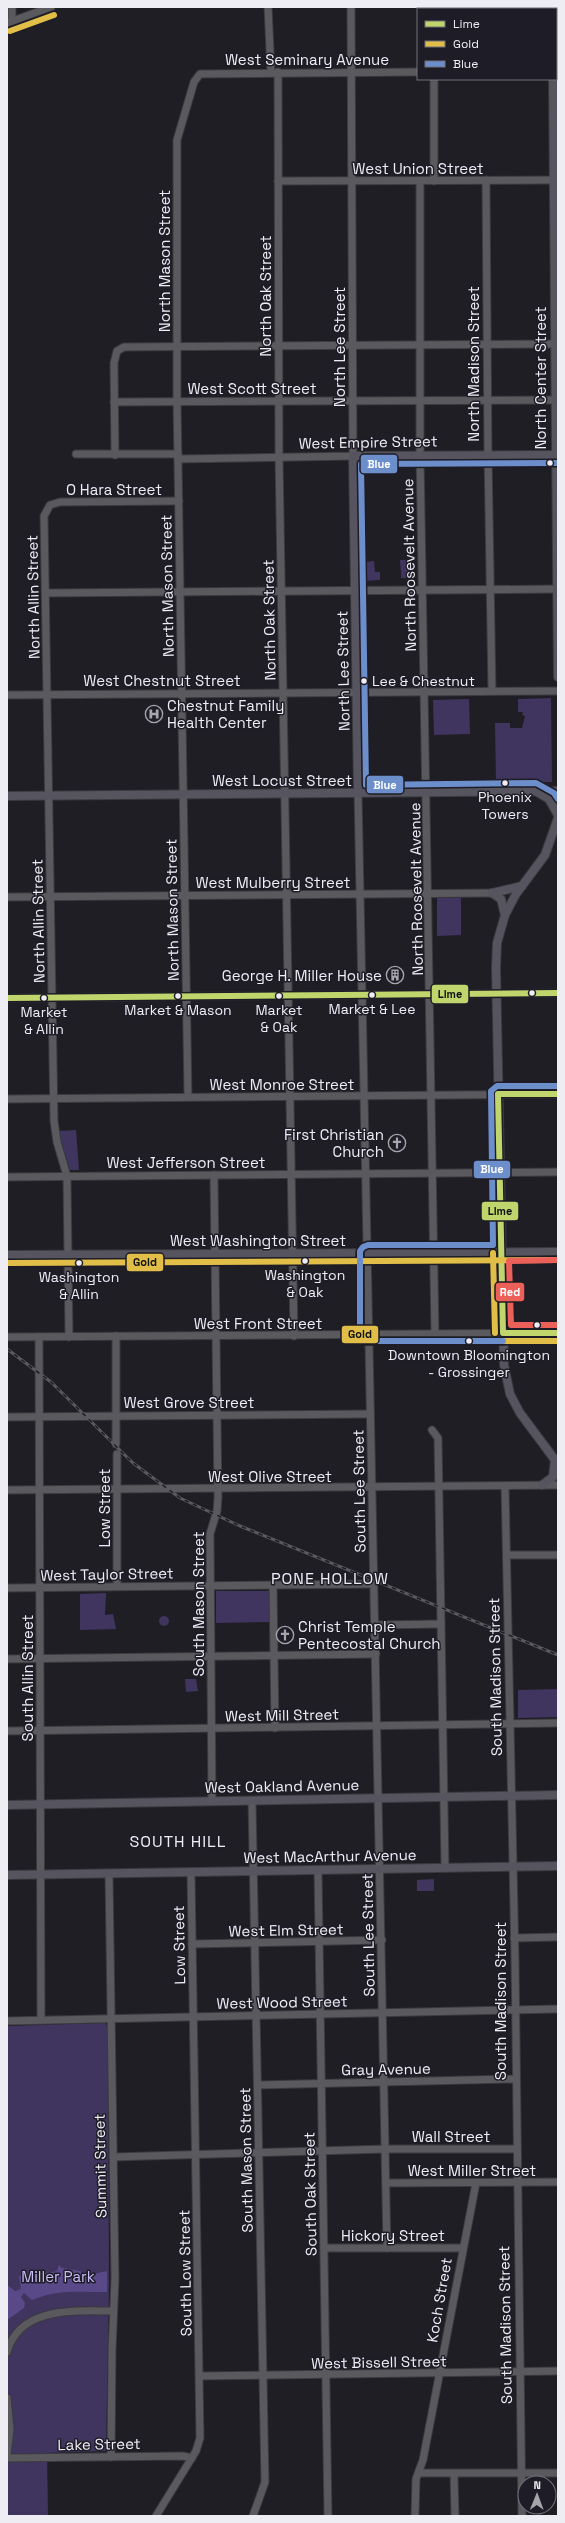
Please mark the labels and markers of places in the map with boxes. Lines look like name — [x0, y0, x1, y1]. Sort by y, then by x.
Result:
unlabelled marker — [545, 458, 555, 468]
place label: Lee & Chestnut — [372, 672, 475, 690]
marker: Lee & Chestnut — [359, 676, 369, 686]
place label: Chestnut Family Health Center — [167, 696, 284, 732]
hospital icon: Chestnut Family Health Center — [144, 704, 164, 724]
marker: Phoenix Towers — [500, 778, 510, 788]
place label: Phoenix Towers — [478, 788, 532, 823]
building icon: George H. Miller House — [385, 965, 405, 985]
place label: George H. Miller House — [222, 966, 382, 985]
unlabelled marker — [527, 988, 537, 998]
marker: Market & Lee — [367, 990, 377, 1000]
marker: Market & Mason — [173, 991, 183, 1001]
marker: Market & Oak — [274, 991, 284, 1001]
marker: Market & Allin — [39, 993, 49, 1003]
place label: Market & Lee — [329, 1000, 415, 1018]
place label: Market & Mason — [124, 1001, 232, 1019]
place label: Market & Oak — [255, 1001, 303, 1036]
place label: Market & Allin — [20, 1003, 68, 1038]
place label: First Christian Church — [284, 1125, 384, 1161]
church icon: First Christian Church — [387, 1133, 407, 1153]
marker: Washington & Oak — [300, 1256, 310, 1266]
marker: Washington & Allin — [74, 1258, 84, 1268]
place label: Washington & Oak — [265, 1266, 345, 1301]
place label: Washington & Allin — [39, 1268, 119, 1303]
unlabelled marker — [532, 1320, 542, 1330]
marker: Downtown Bloomington - Grossinger — [464, 1336, 474, 1346]
place label: Downtown Bloomington - Grossinger — [388, 1346, 550, 1381]
place label: Christ Temple Pentecostal Church — [298, 1617, 441, 1653]
church icon: Christ Temple Pentecostal Church — [275, 1625, 295, 1645]

